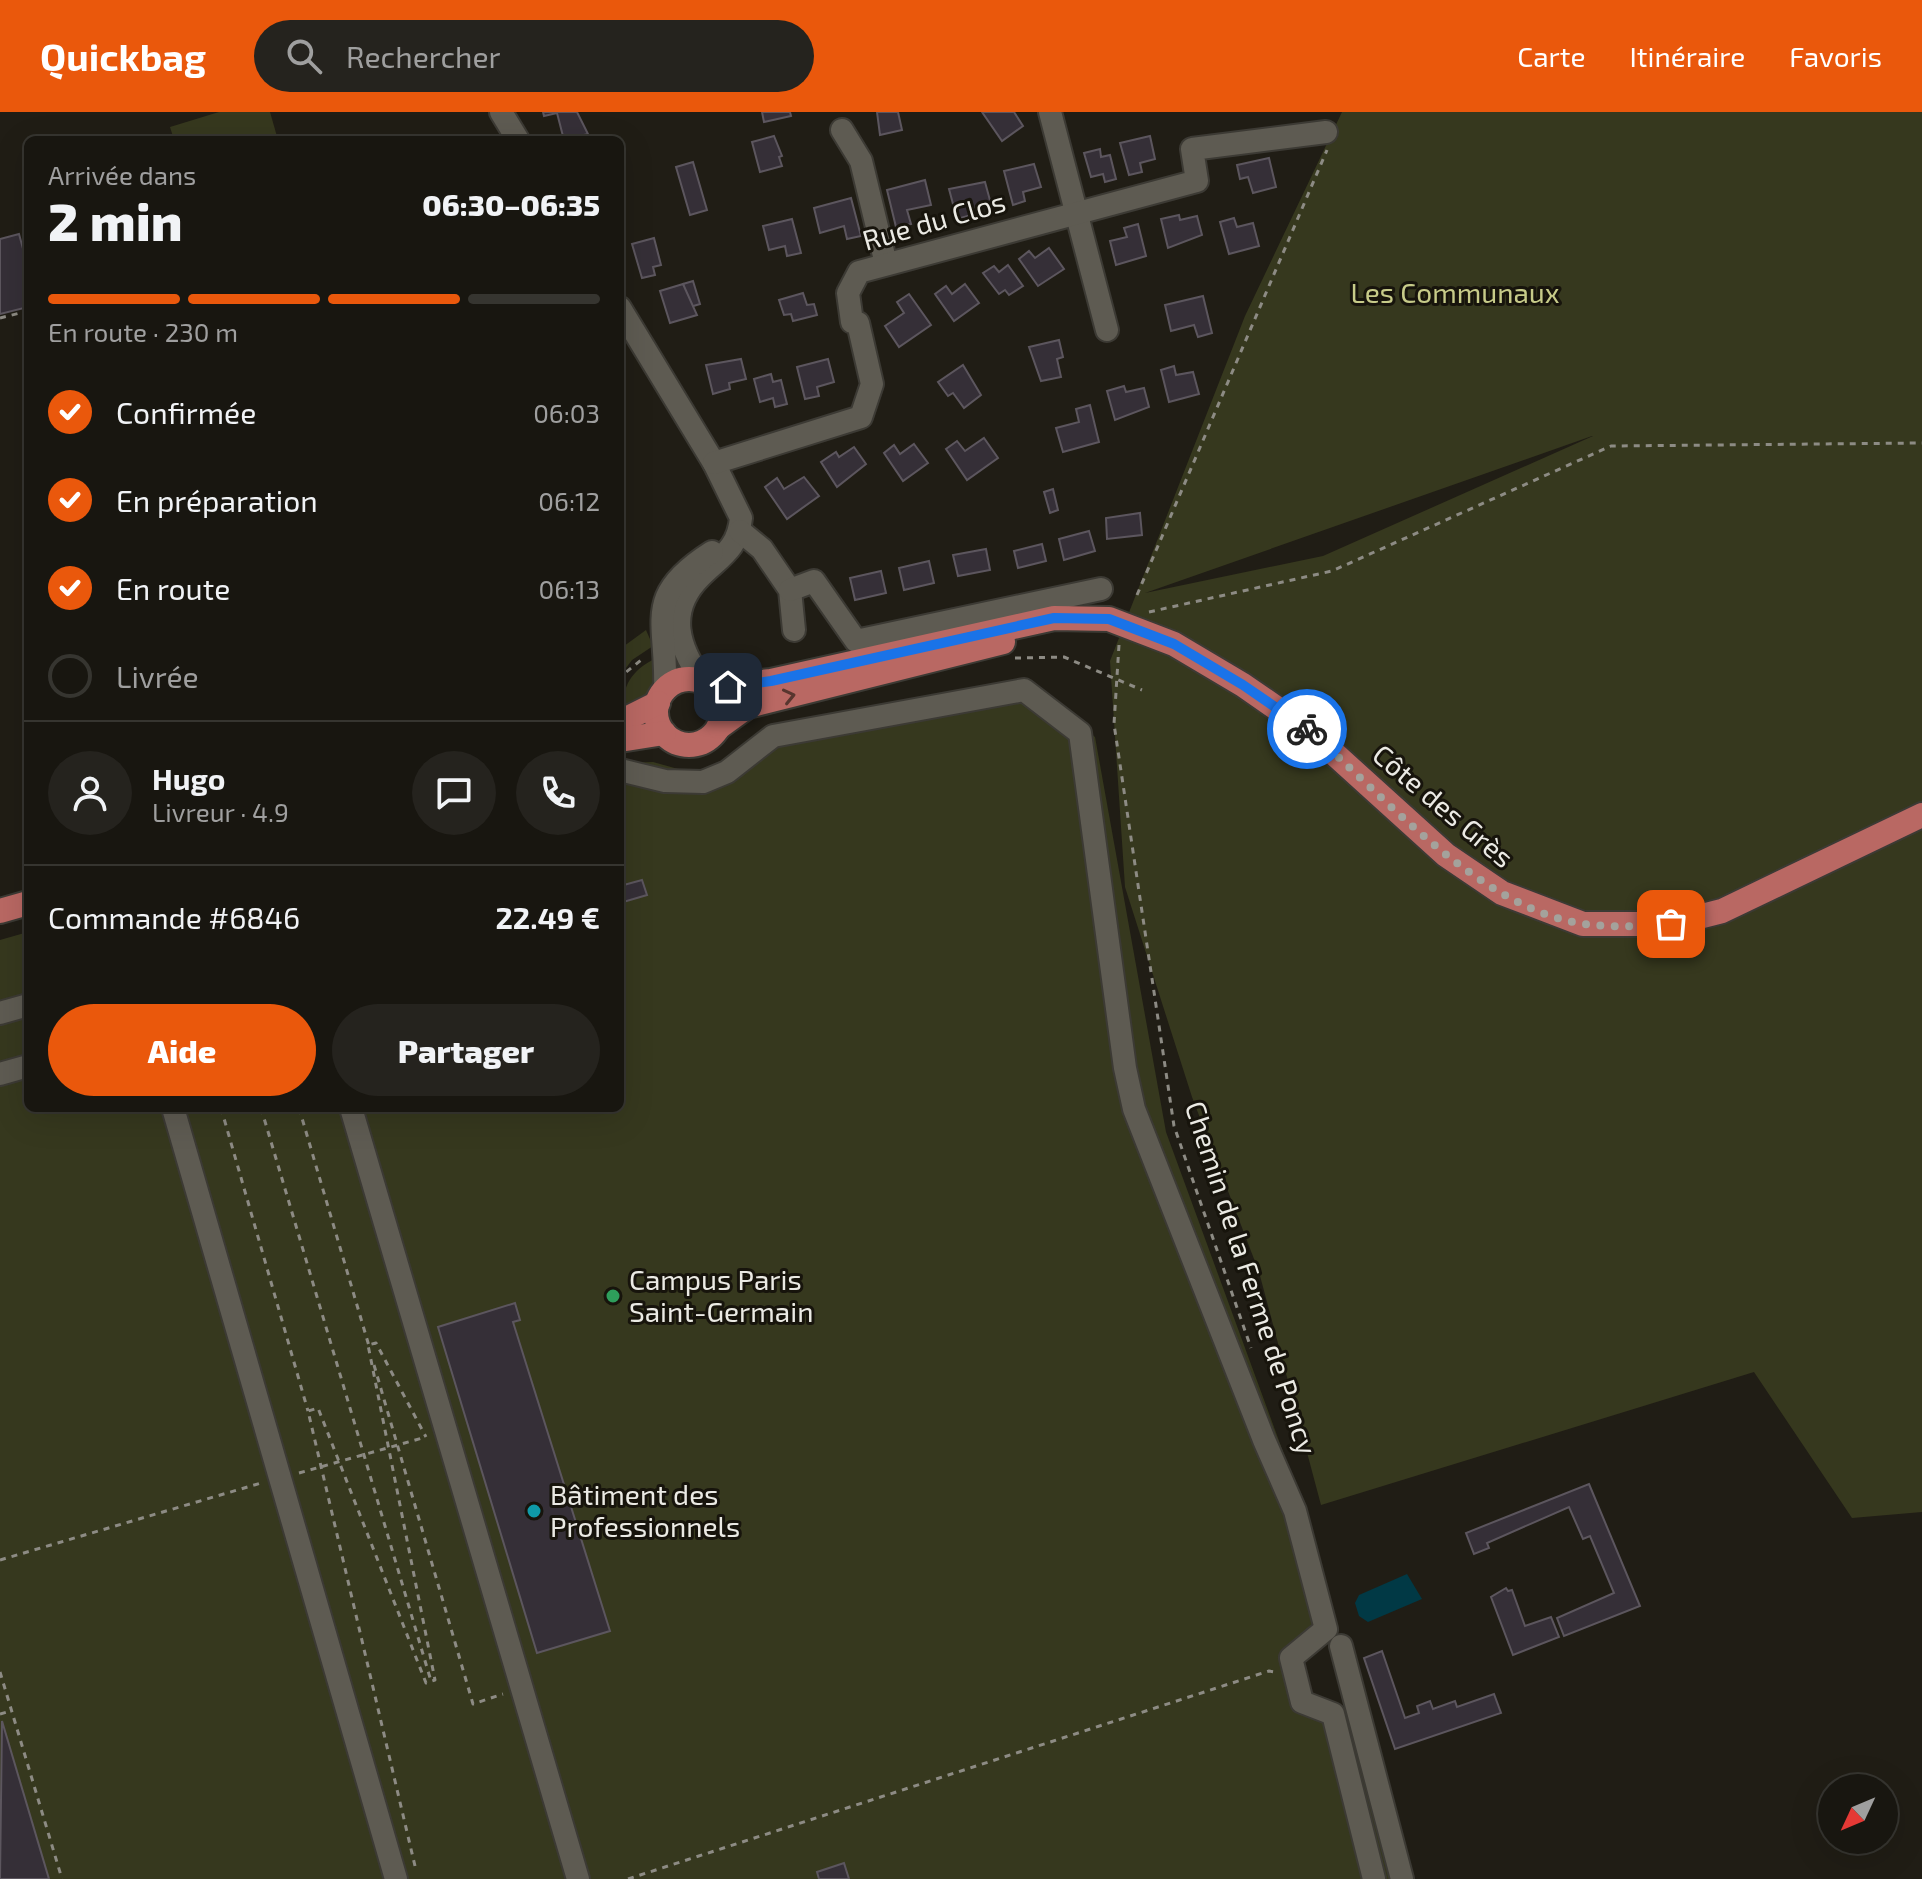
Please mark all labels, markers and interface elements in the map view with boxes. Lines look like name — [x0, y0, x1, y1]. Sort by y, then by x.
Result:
search box — [254, 20, 814, 92]
text: Quickbag — [40, 33, 206, 79]
icon: search — [282, 34, 326, 78]
text: Rechercher — [346, 38, 501, 74]
text: Carte — [1517, 39, 1586, 73]
text: Itinéraire — [1630, 39, 1745, 73]
text: Favoris — [1789, 39, 1882, 73]
text: Arrivée dans — [48, 159, 196, 190]
street label: Rue du Clos — [858, 183, 1009, 257]
text: 06:30–06:35 — [422, 186, 600, 222]
text: 2 min — [48, 189, 183, 251]
park label: Les Communaux — [1350, 275, 1560, 309]
text: En route · 230 m — [48, 316, 238, 347]
icon: check — [48, 390, 92, 434]
text: Confirmée — [116, 394, 256, 430]
text: 06:03 — [533, 397, 600, 428]
icon: check — [48, 478, 92, 522]
text: En préparation — [116, 482, 318, 518]
text: 06:12 — [538, 485, 600, 516]
icon: check — [48, 566, 92, 610]
text: En route — [116, 570, 230, 606]
text: 06:13 — [539, 573, 600, 604]
pin — [694, 653, 762, 721]
text: Livrée — [116, 658, 199, 694]
icon: home — [706, 665, 750, 709]
one-way arrow — [782, 688, 795, 705]
courier — [1267, 689, 1347, 769]
icon: bike — [1285, 707, 1329, 751]
street label: Côte des Grès — [1366, 737, 1521, 874]
button: person — [48, 751, 132, 835]
button: chat — [412, 751, 496, 835]
button: phone — [516, 751, 600, 835]
text: Hugo — [152, 760, 226, 796]
text: Livreur · 4.9 — [152, 796, 289, 827]
pin — [1637, 890, 1705, 958]
text: Commande #6846 — [48, 899, 300, 935]
text: 22.49 € — [495, 899, 600, 935]
icon: bag — [1649, 902, 1693, 946]
button: Aide — [48, 1004, 316, 1096]
button: Partager — [332, 1004, 600, 1096]
street label: Chemin de la Ferme de Poncy — [1179, 1097, 1325, 1459]
place label: Campus Paris Saint-Germain — [629, 1262, 813, 1328]
marker: Campus Paris Saint-Germain — [604, 1287, 622, 1305]
place label: Bâtiment des Professionnels — [550, 1477, 740, 1543]
marker: Bâtiment des Professionnels — [525, 1502, 543, 1520]
north arrow — [1818, 1774, 1898, 1854]
map controls — [1818, 1774, 1898, 1854]

